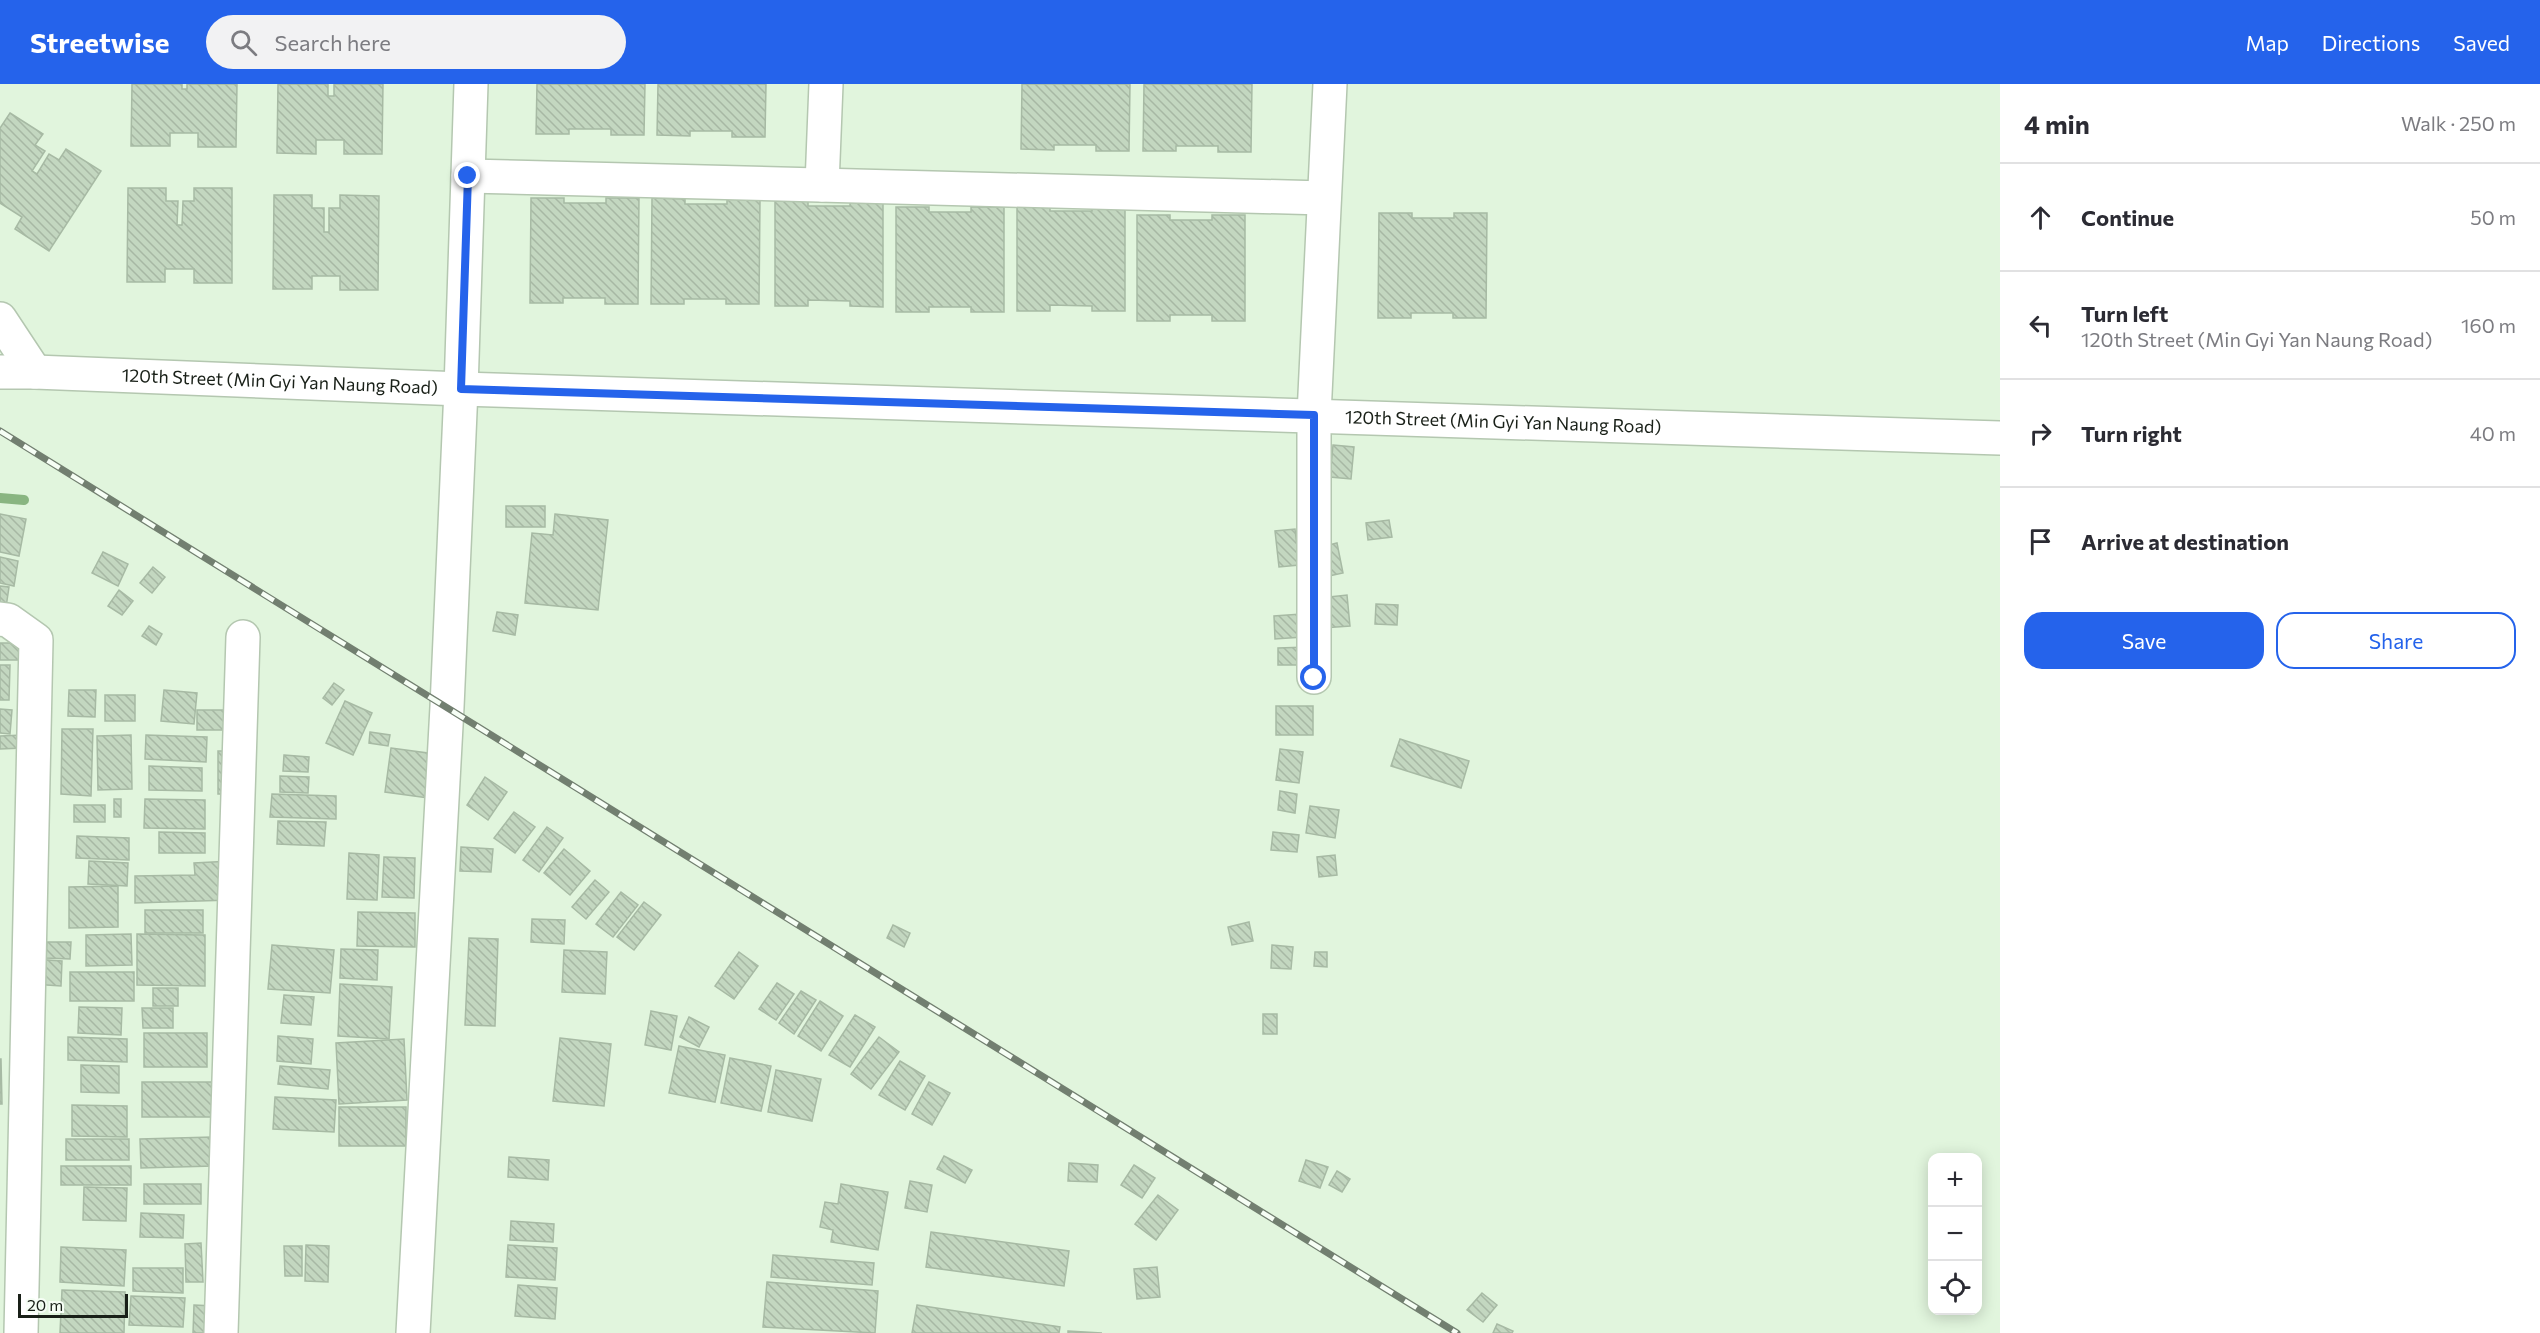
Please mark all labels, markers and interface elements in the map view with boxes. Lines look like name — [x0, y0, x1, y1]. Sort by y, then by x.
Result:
search box — [206, 15, 626, 69]
text: Streetwise — [30, 25, 170, 59]
icon: search — [227, 26, 260, 59]
text: Search here — [275, 29, 391, 56]
text: Map — [2246, 30, 2289, 55]
text: Directions — [2322, 30, 2420, 55]
text: Saved — [2453, 30, 2510, 55]
text: 4 min — [2024, 108, 2090, 139]
text: Walk · 250 m — [2401, 111, 2516, 135]
route end — [454, 162, 480, 188]
icon: ahead — [2024, 201, 2057, 234]
text: Continue — [2081, 204, 2174, 231]
text: 50 m — [2470, 205, 2516, 229]
text: Turn left — [2081, 300, 2168, 327]
icon: left — [2024, 309, 2057, 342]
text: 160 m — [2461, 313, 2516, 337]
text: 120th Street (Min Gyi Yan Naung Road) — [2081, 327, 2432, 351]
street label: 120th Street (Min Gyi Yan Naung Road) — [121, 363, 438, 398]
street label: 120th Street (Min Gyi Yan Naung Road) — [1345, 405, 1662, 437]
icon: right — [2024, 417, 2057, 450]
text: Turn right — [2081, 420, 2182, 447]
text: 40 m — [2470, 421, 2516, 445]
icon: arrive — [2024, 525, 2057, 558]
text: Arrive at destination — [2081, 528, 2289, 555]
button: Save — [2024, 612, 2264, 669]
button: Share — [2276, 612, 2516, 669]
route start — [1300, 664, 1326, 690]
map controls — [1928, 1153, 1982, 1315]
button: + — [1928, 1153, 1982, 1207]
button: − — [1928, 1207, 1982, 1261]
button: locate — [1928, 1261, 1982, 1315]
scale bar — [18, 1291, 128, 1318]
text: 20 m — [27, 1295, 63, 1314]

